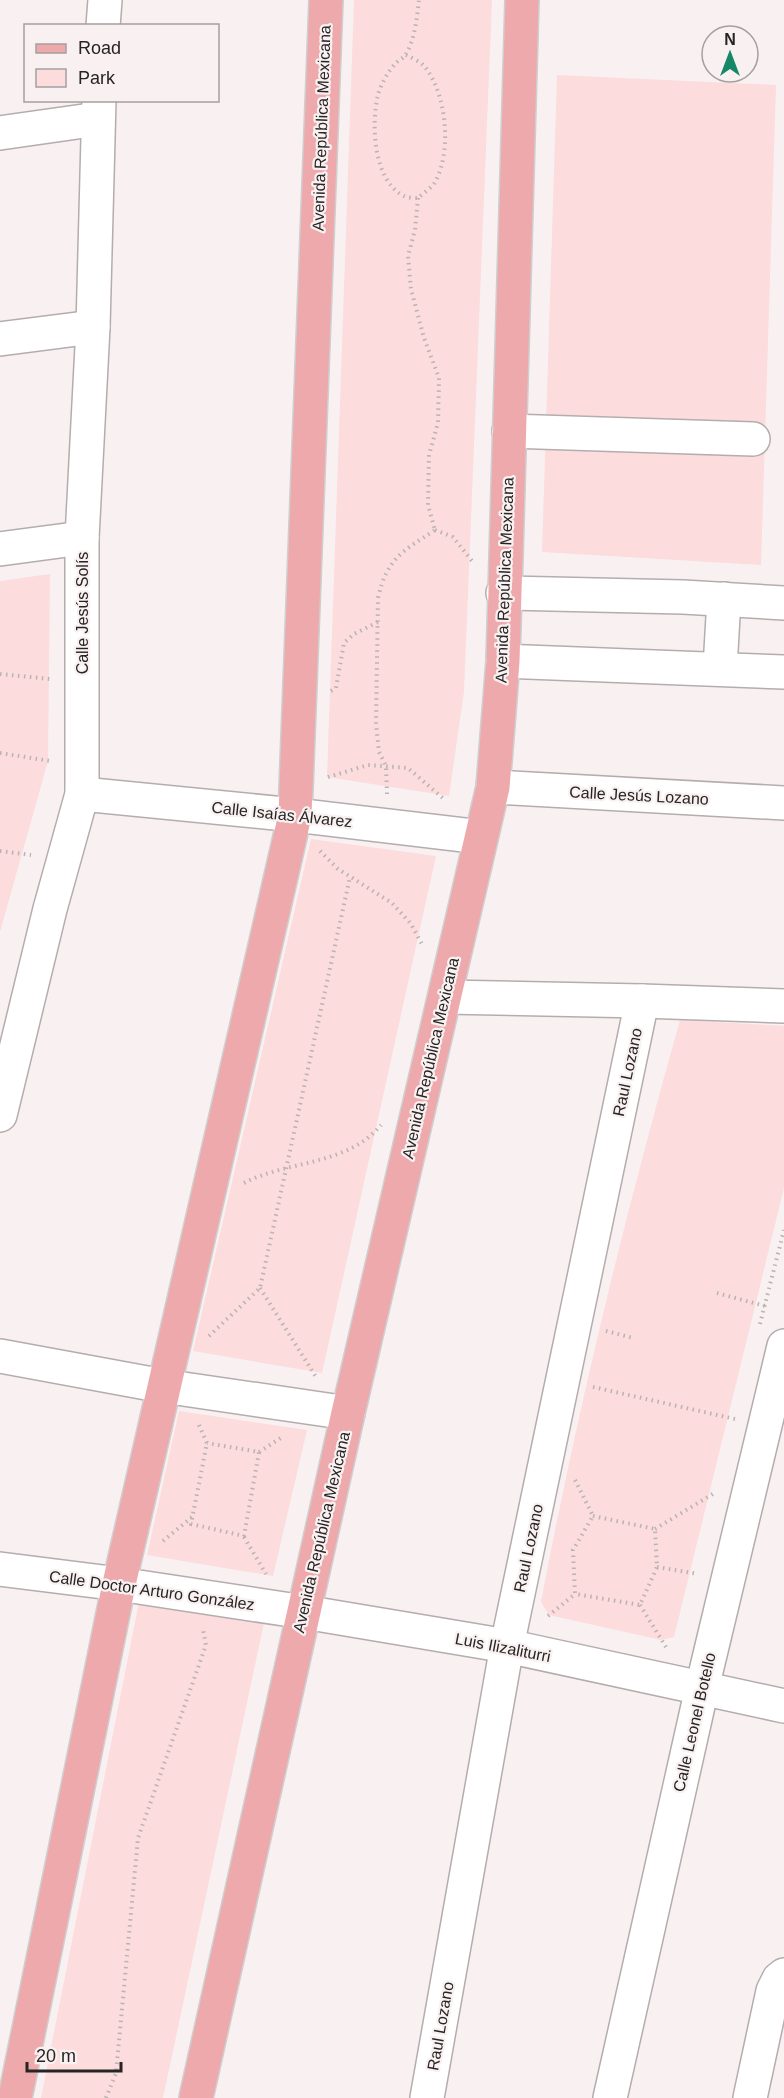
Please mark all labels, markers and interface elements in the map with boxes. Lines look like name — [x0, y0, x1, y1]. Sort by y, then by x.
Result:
legend — [24, 24, 219, 102]
north arrow — [700, 24, 760, 84]
street label: Avenida República Mexicana — [309, 25, 334, 231]
text: N — [724, 31, 736, 48]
text: Road — [78, 38, 121, 58]
text: Park — [78, 68, 116, 88]
street label: Avenida República Mexicana — [492, 477, 517, 683]
street label: Calle Jesús Solís — [74, 552, 91, 674]
street label: Calle Jesús Lozano — [569, 783, 709, 808]
street label: Calle Isaías Álvarez — [211, 798, 353, 830]
street label: Avenida República Mexicana — [399, 956, 462, 1160]
street label: Raul Lozano — [610, 1026, 645, 1118]
street label: Avenida República Mexicana — [290, 1430, 353, 1634]
street label: Raul Lozano — [511, 1502, 546, 1594]
street label: Calle Doctor Arturo González — [48, 1568, 256, 1613]
street label: Luis Ilizaliturri — [454, 1630, 552, 1665]
street label: Calle Leonel Botello — [670, 1651, 719, 1793]
street label: Raul Lozano — [424, 1980, 457, 2072]
scale bar — [27, 2035, 122, 2073]
text: 20 m — [36, 2046, 76, 2066]

